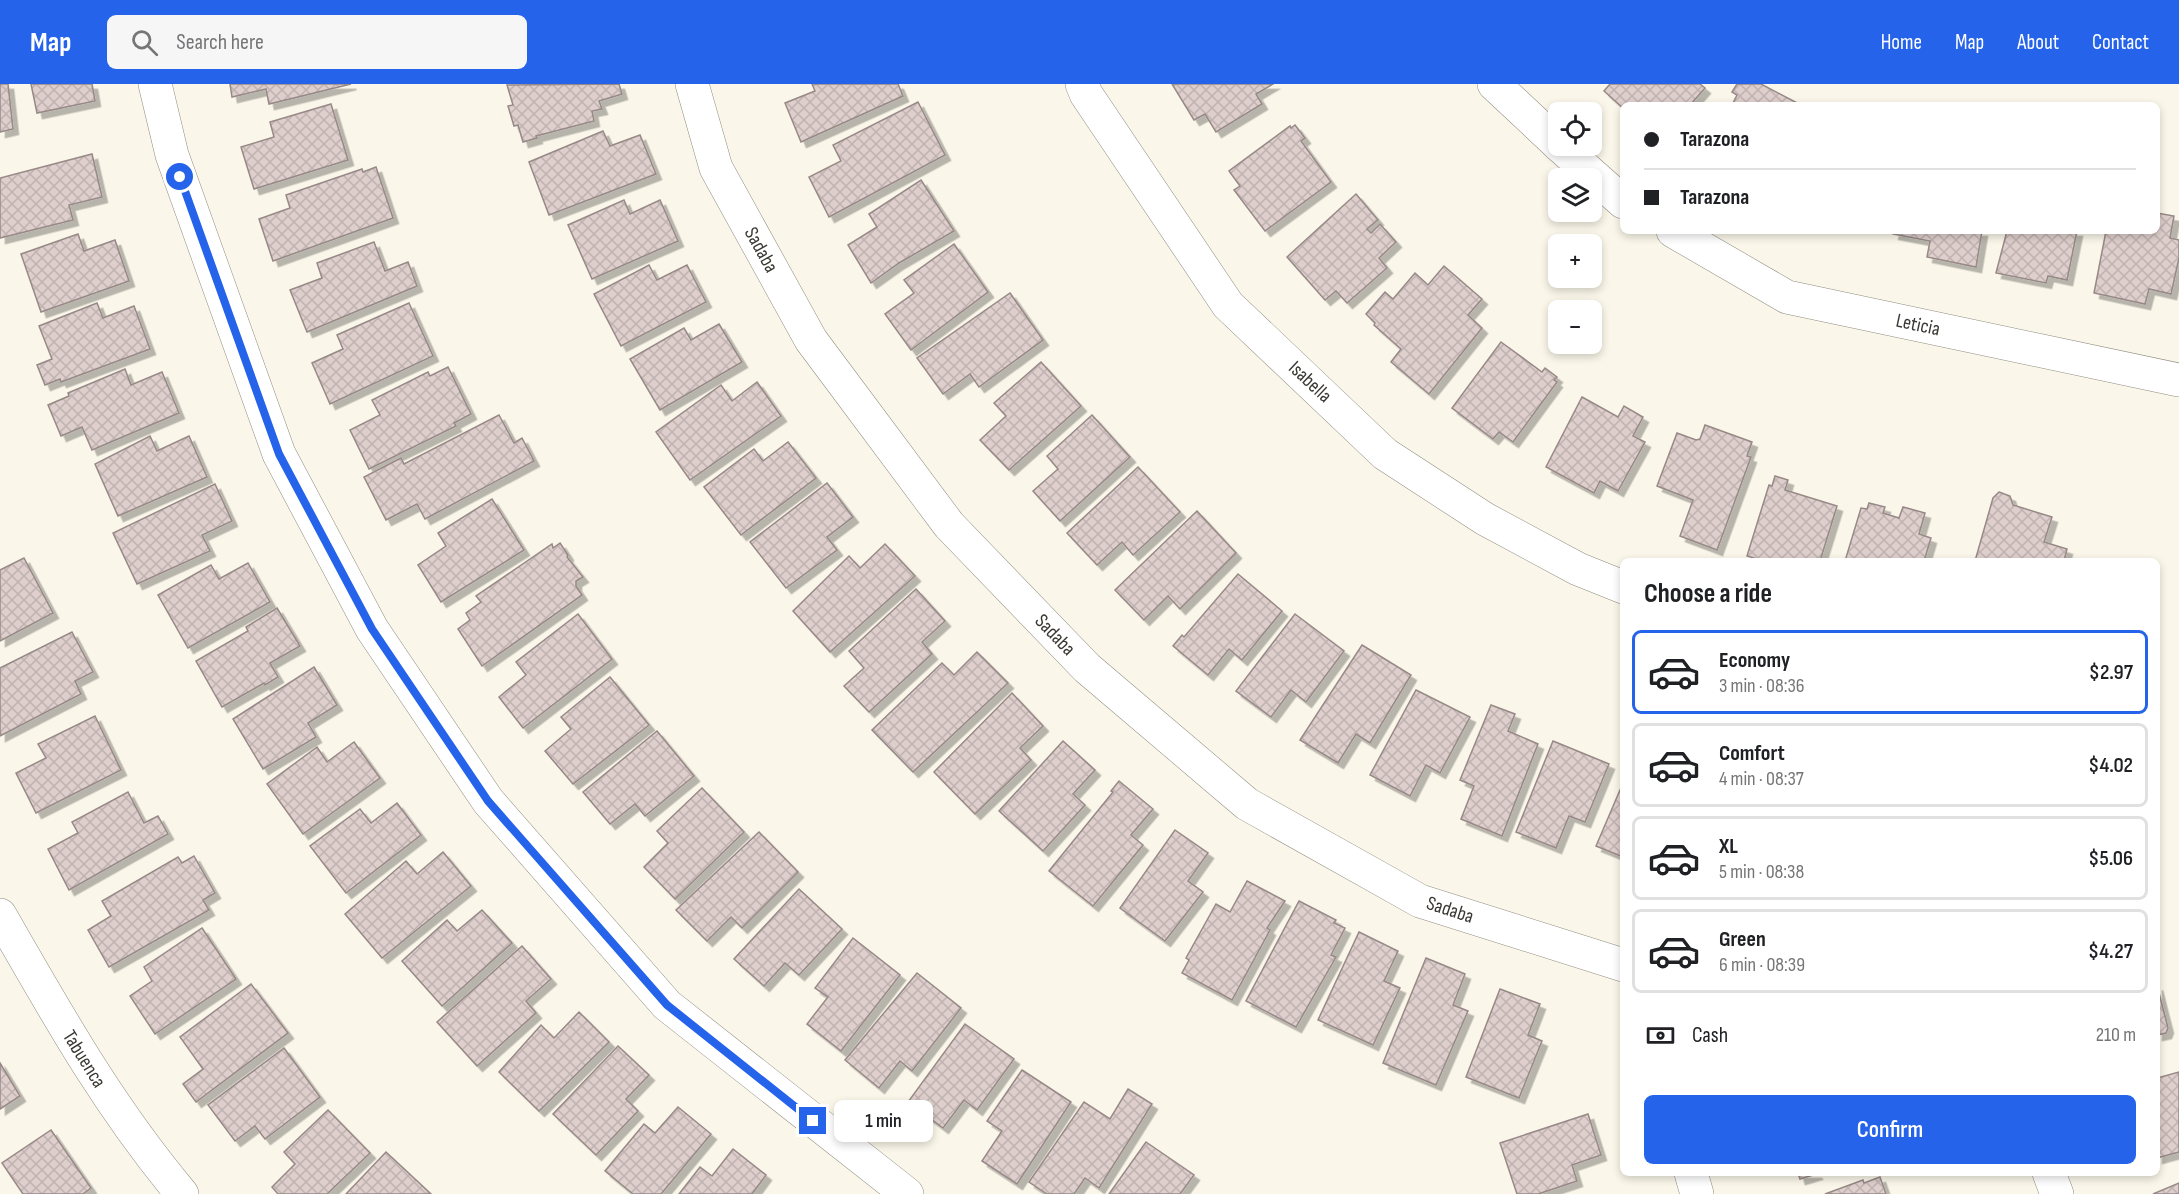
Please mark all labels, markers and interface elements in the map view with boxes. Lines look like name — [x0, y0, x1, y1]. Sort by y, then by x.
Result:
search box — [107, 15, 527, 69]
text: Map — [30, 26, 71, 59]
icon: search — [128, 26, 161, 59]
text: Search here — [176, 29, 264, 56]
text: Home — [1881, 30, 1922, 55]
text: Map — [1955, 30, 1984, 55]
text: About — [2017, 30, 2059, 55]
text: Contact — [2092, 30, 2149, 55]
map controls — [1548, 102, 1602, 354]
button: locate — [1548, 102, 1602, 156]
text: Tarazona — [1680, 126, 1749, 153]
route start — [166, 163, 193, 190]
button: layers — [1548, 168, 1602, 222]
text: Tarazona — [1680, 184, 1749, 211]
street label: Sadaba — [739, 223, 783, 277]
button: + — [1548, 234, 1602, 288]
button: − — [1548, 300, 1602, 354]
street label: Leticia — [1894, 309, 1942, 341]
street label: Isabella — [1283, 356, 1337, 408]
text: Choose a ride — [1644, 578, 1772, 610]
street label: Sadaba — [1030, 609, 1080, 661]
icon: car — [1647, 645, 1701, 699]
text: Economy — [1719, 647, 1790, 674]
text: $2.97 — [2089, 659, 2133, 686]
text: 3 min · 08:36 — [1719, 674, 1805, 698]
icon: car — [1647, 738, 1701, 792]
text: Comfort — [1719, 740, 1785, 767]
text: $4.02 — [2088, 752, 2133, 779]
text: 4 min · 08:37 — [1719, 767, 1804, 791]
icon: car — [1647, 831, 1701, 885]
text: XL — [1719, 833, 1738, 860]
text: $5.06 — [2088, 845, 2133, 872]
text: 5 min · 08:38 — [1719, 860, 1804, 884]
street label: Sadaba — [1423, 891, 1477, 929]
icon: car — [1647, 924, 1701, 978]
text: Green — [1719, 926, 1766, 953]
text: $4.27 — [2088, 938, 2133, 965]
text: 6 min · 08:39 — [1719, 953, 1805, 977]
icon: cash — [1644, 1019, 1677, 1052]
text: Cash — [1692, 1022, 1728, 1049]
text: 210 m — [2096, 1023, 2136, 1047]
street label: Tabuenca — [57, 1026, 111, 1092]
button: Confirm — [1644, 1095, 2136, 1164]
callout: 1 min — [834, 1100, 933, 1142]
route end — [799, 1107, 826, 1134]
text: 1 min — [865, 1109, 902, 1133]

